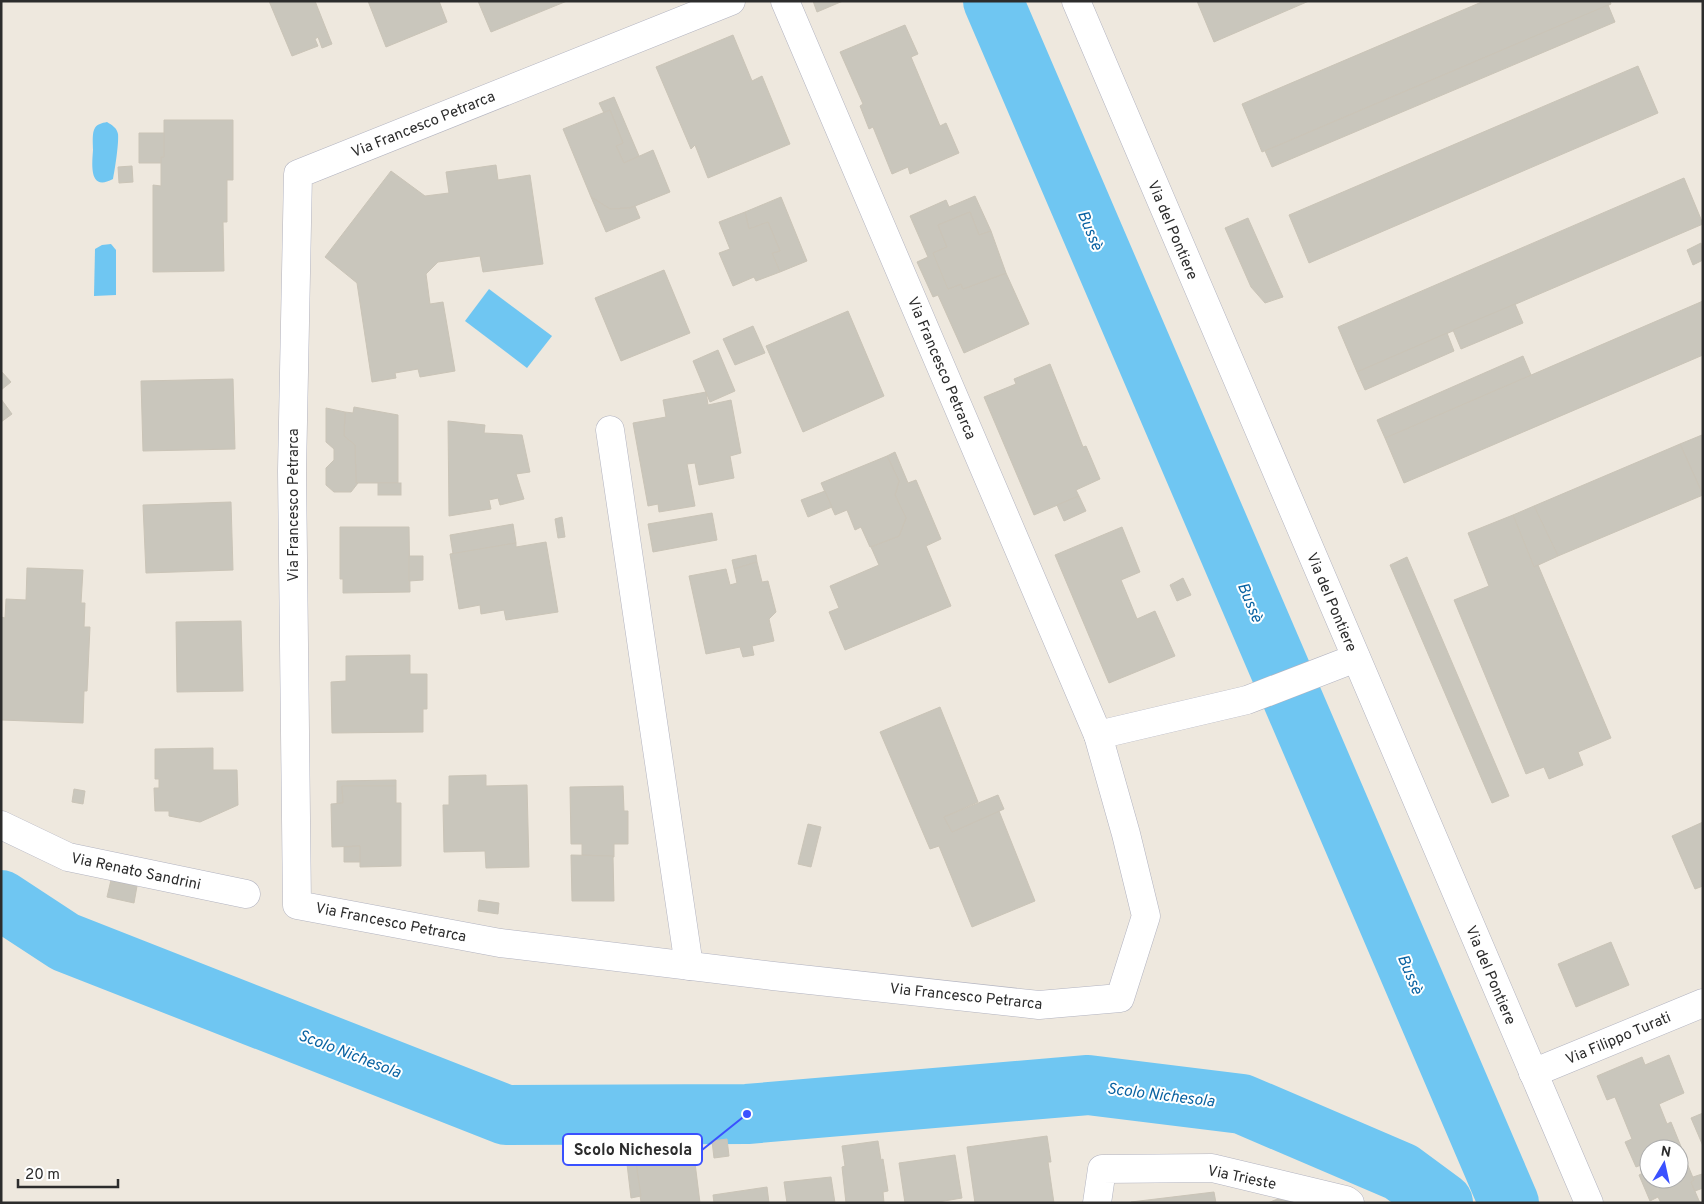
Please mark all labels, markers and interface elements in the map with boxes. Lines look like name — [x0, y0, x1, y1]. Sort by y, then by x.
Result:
street label: Via Francesco Petrarca — [349, 88, 498, 163]
street label: Via del Pontiere — [1142, 178, 1201, 283]
water label: Bussè — [1072, 208, 1107, 254]
street label: Via Francesco Petrarca — [902, 294, 979, 443]
street label: Via Francesco Petrarca — [285, 428, 304, 582]
street label: Via del Pontiere — [1301, 550, 1360, 655]
water label: Bussè — [1232, 580, 1267, 626]
street label: Via Renato Sandrini — [69, 849, 202, 896]
street label: Via Francesco Petrarca — [314, 900, 468, 947]
street label: Via del Pontiere — [1460, 923, 1519, 1028]
water label: Bussè — [1392, 952, 1427, 998]
street label: Via Francesco Petrarca — [889, 980, 1043, 1015]
street label: Via Filippo Turati — [1563, 1009, 1674, 1070]
water label: Scolo Nichesola — [295, 1026, 404, 1084]
water label: Scolo Nichesola — [1106, 1079, 1216, 1113]
callout: Scolo Nichesola — [563, 1134, 702, 1165]
north arrow — [1639, 1139, 1689, 1189]
text: Scolo Nichesola — [574, 1141, 692, 1161]
text: N — [1659, 1143, 1672, 1162]
scale bar — [18, 1156, 118, 1188]
street label: Via Trieste — [1206, 1162, 1278, 1195]
text: 20 m — [25, 1166, 60, 1185]

